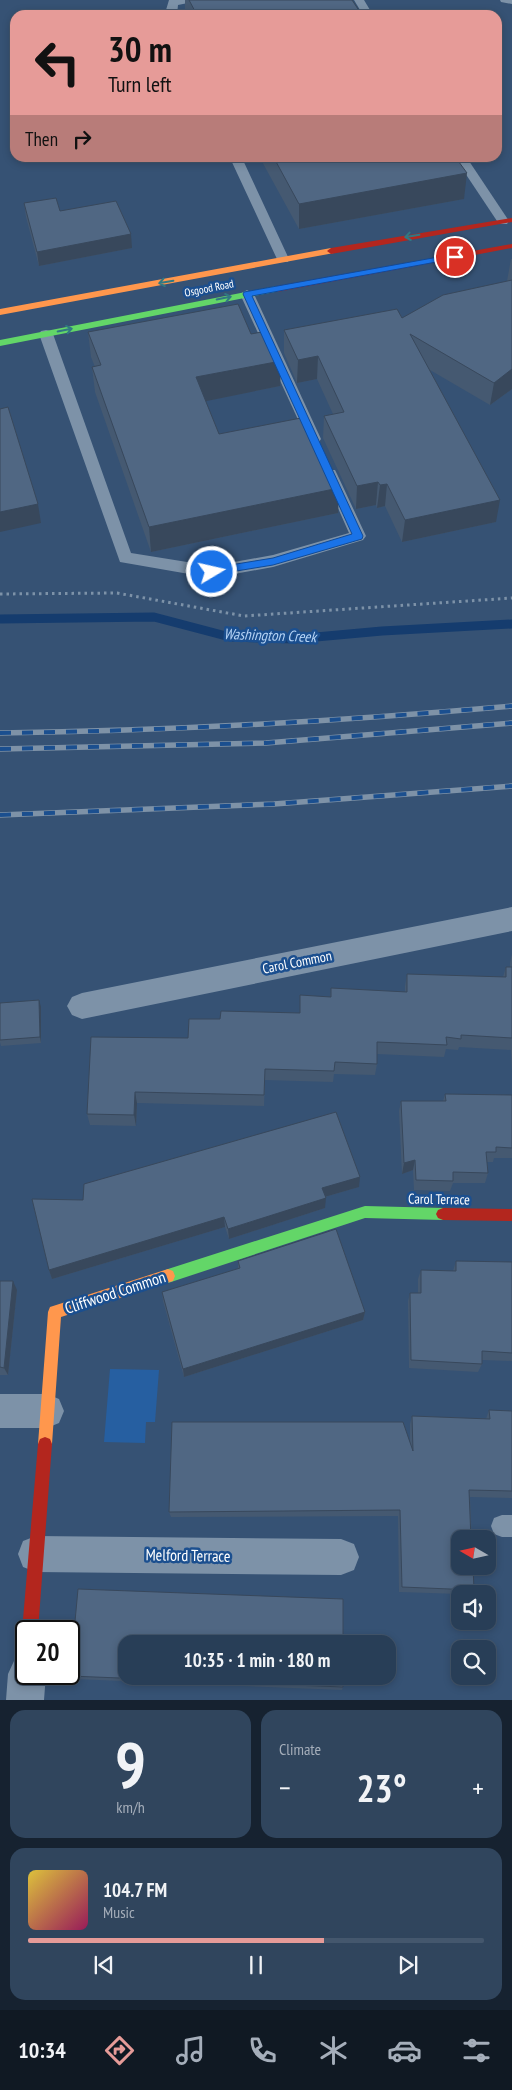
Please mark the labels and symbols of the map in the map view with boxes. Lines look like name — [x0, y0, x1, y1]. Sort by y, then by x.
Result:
one-way arrow — [405, 232, 421, 242]
pin — [434, 236, 476, 278]
street label: Osgood Road — [183, 276, 235, 300]
one-way arrow — [159, 278, 175, 288]
one-way arrow — [216, 293, 232, 303]
one-way arrow — [57, 324, 73, 334]
position arrow — [185, 545, 237, 597]
water label: Washington Creek — [223, 624, 319, 646]
street label: Carol Common — [261, 946, 333, 978]
street label: Carol Terrace — [408, 1189, 470, 1209]
street label: Cliffwood Common — [62, 1266, 168, 1318]
north arrow — [451, 1530, 496, 1575]
street label: Melford Terrace — [145, 1544, 231, 1566]
speed limit sign: 20 — [15, 1620, 80, 1685]

